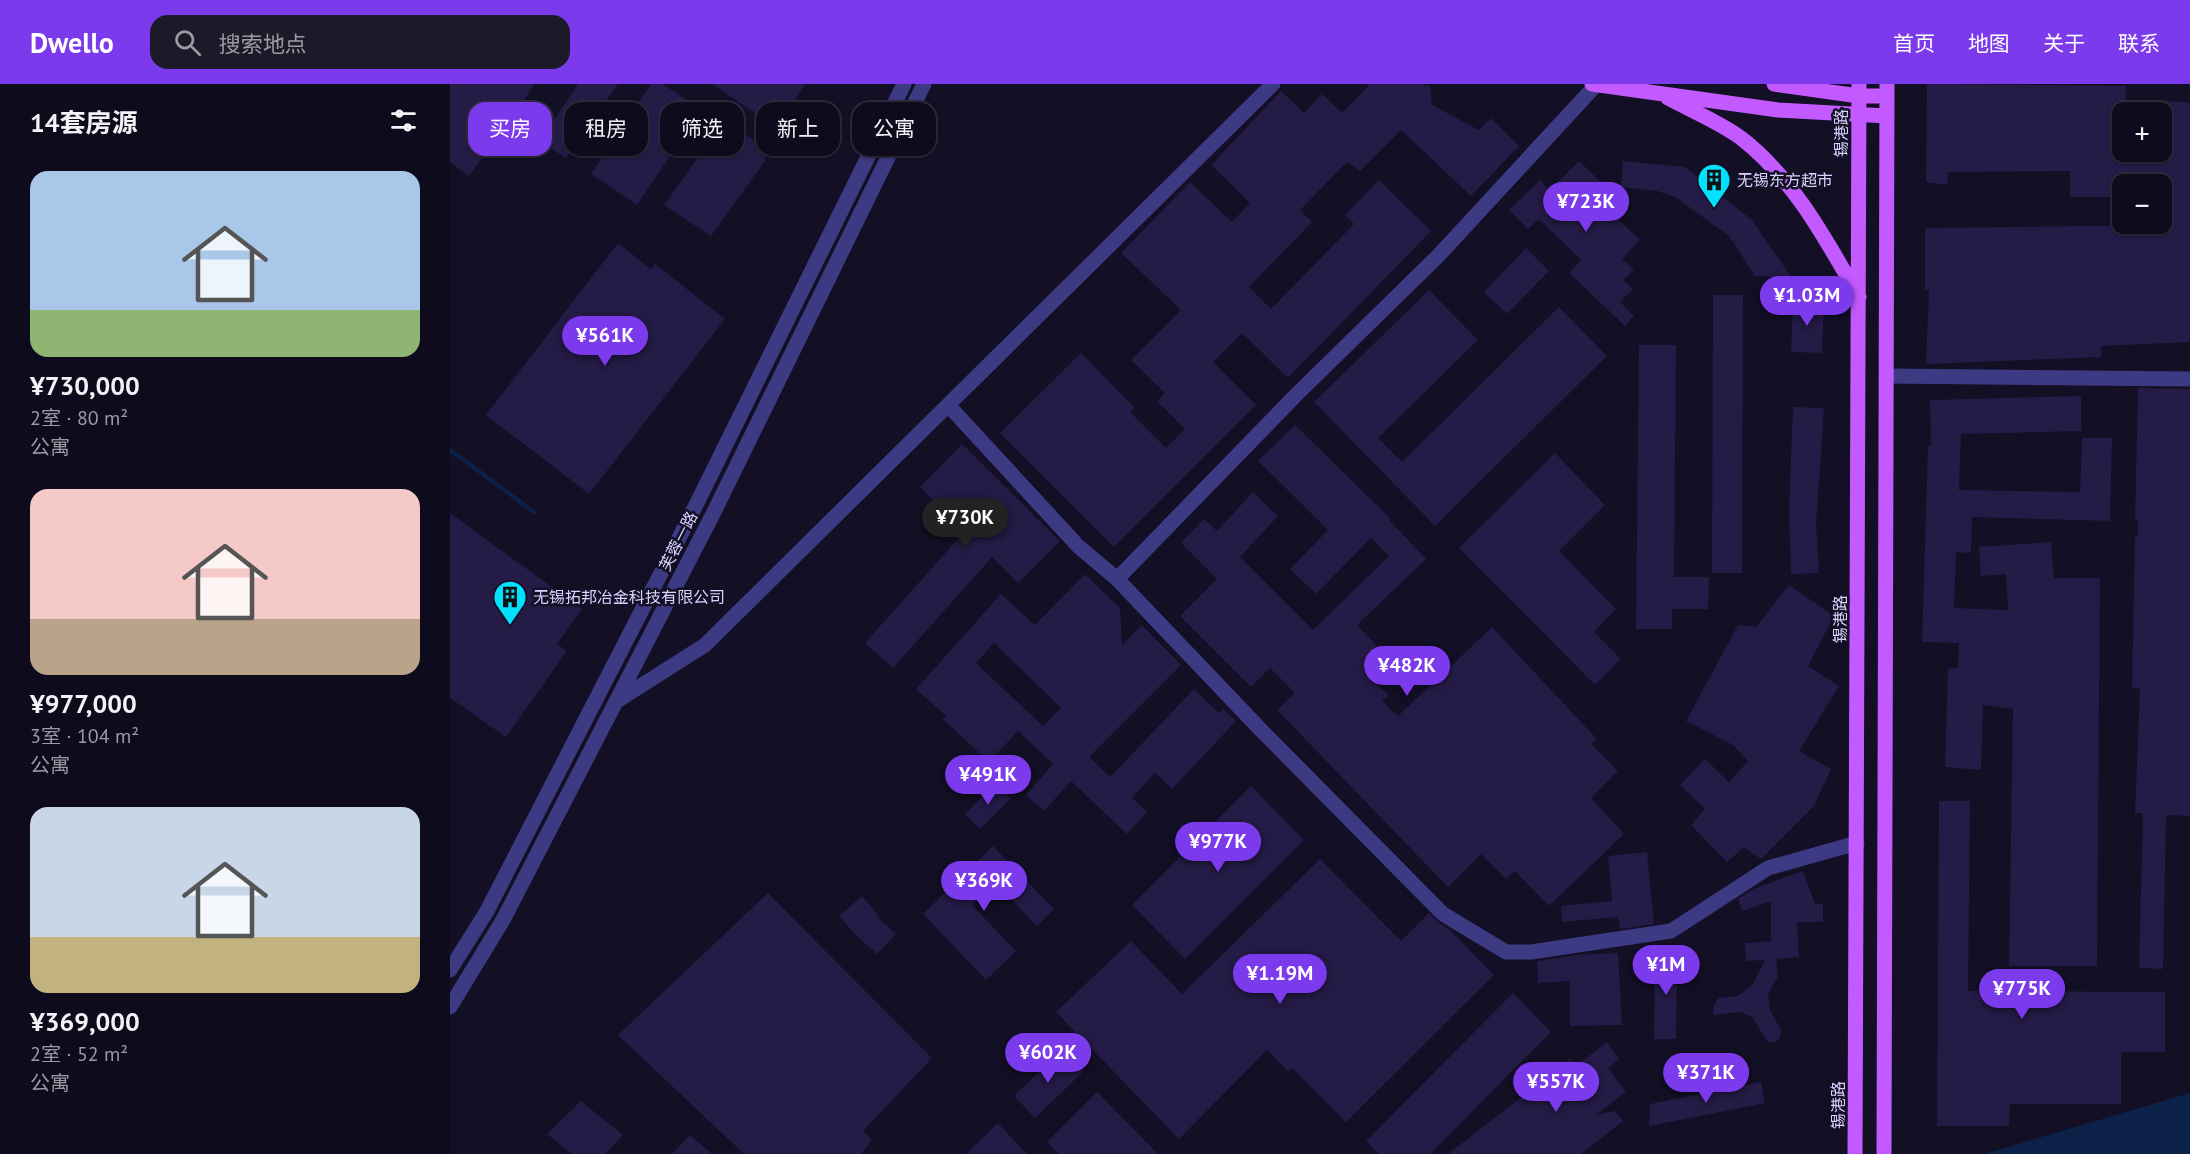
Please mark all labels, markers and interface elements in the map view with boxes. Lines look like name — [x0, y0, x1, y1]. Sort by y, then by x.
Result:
search box — [150, 15, 570, 69]
text: Dwello — [30, 24, 114, 61]
icon: search — [171, 26, 204, 59]
text: 搜索地点 — [219, 30, 307, 58]
text: 首页 — [1893, 30, 1935, 57]
text: 地图 — [1968, 30, 2010, 57]
text: 关于 — [2043, 30, 2085, 57]
text: 联系 — [2118, 30, 2160, 57]
chip: 买房 — [468, 102, 552, 156]
chip: 租房 — [564, 102, 648, 156]
chip: 筛选 — [660, 102, 744, 156]
chip: 新上 — [756, 102, 840, 156]
chip: 公寓 — [852, 102, 936, 156]
map controls — [2112, 102, 2172, 234]
button: + — [2112, 102, 2172, 162]
icon: filters — [387, 104, 420, 137]
text: 14套房源 — [30, 106, 137, 139]
street label: 锡港路 — [1831, 109, 1851, 157]
building icon: 无锡东方超市 — [1696, 162, 1732, 209]
place label: 无锡东方超市 — [1737, 170, 1833, 190]
button: − — [2112, 174, 2172, 234]
pin: ¥723K — [1544, 182, 1628, 233]
text: ¥723K — [1557, 188, 1615, 214]
icon: home — [171, 210, 279, 318]
pin: ¥1.03M — [1758, 276, 1856, 327]
text: ¥1.03M — [1774, 282, 1840, 308]
pin: ¥561K — [563, 316, 647, 367]
text: ¥561K — [576, 322, 634, 348]
text: ¥730,000 — [30, 369, 140, 402]
text: 2室 · 80 m² — [30, 405, 128, 431]
text: 公寓 — [30, 434, 70, 460]
pin: ¥730K — [923, 498, 1007, 549]
text: ¥730K — [936, 504, 994, 530]
street label: 芙蓉一路 — [655, 508, 701, 574]
icon: home — [171, 528, 279, 636]
building icon: 无锡拓邦冶金科技有限公司 — [492, 579, 528, 626]
place label: 无锡拓邦冶金科技有限公司 — [533, 587, 725, 607]
street label: 锡港路 — [1830, 595, 1850, 643]
pin: ¥482K — [1365, 646, 1449, 697]
text: ¥482K — [1378, 652, 1436, 678]
text: ¥977,000 — [30, 687, 137, 720]
text: 3室 · 104 m² — [30, 723, 139, 749]
text: 公寓 — [30, 752, 70, 778]
pin: ¥491K — [946, 755, 1030, 806]
text: ¥491K — [959, 761, 1017, 787]
pin: ¥977K — [1176, 822, 1260, 873]
text: ¥977K — [1189, 828, 1247, 854]
icon: home — [171, 846, 279, 954]
pin: ¥369K — [942, 861, 1026, 912]
text: ¥369K — [955, 867, 1013, 893]
pin: ¥1M — [1637, 945, 1695, 996]
text: ¥1M — [1647, 951, 1685, 977]
pin: ¥1.19M — [1231, 954, 1329, 1005]
text: ¥1.19M — [1247, 960, 1313, 986]
pin: ¥775K — [1980, 969, 2064, 1020]
text: ¥775K — [1993, 975, 2051, 1001]
text: ¥369,000 — [30, 1005, 140, 1038]
pin: ¥602K — [1006, 1033, 1090, 1084]
text: ¥602K — [1019, 1039, 1077, 1065]
text: 2室 · 52 m² — [30, 1041, 128, 1067]
pin: ¥371K — [1664, 1053, 1748, 1104]
text: ¥371K — [1677, 1059, 1735, 1085]
pin: ¥557K — [1514, 1062, 1598, 1113]
text: ¥557K — [1527, 1068, 1585, 1094]
text: 公寓 — [30, 1070, 70, 1096]
street label: 锡港路 — [1828, 1081, 1848, 1129]

